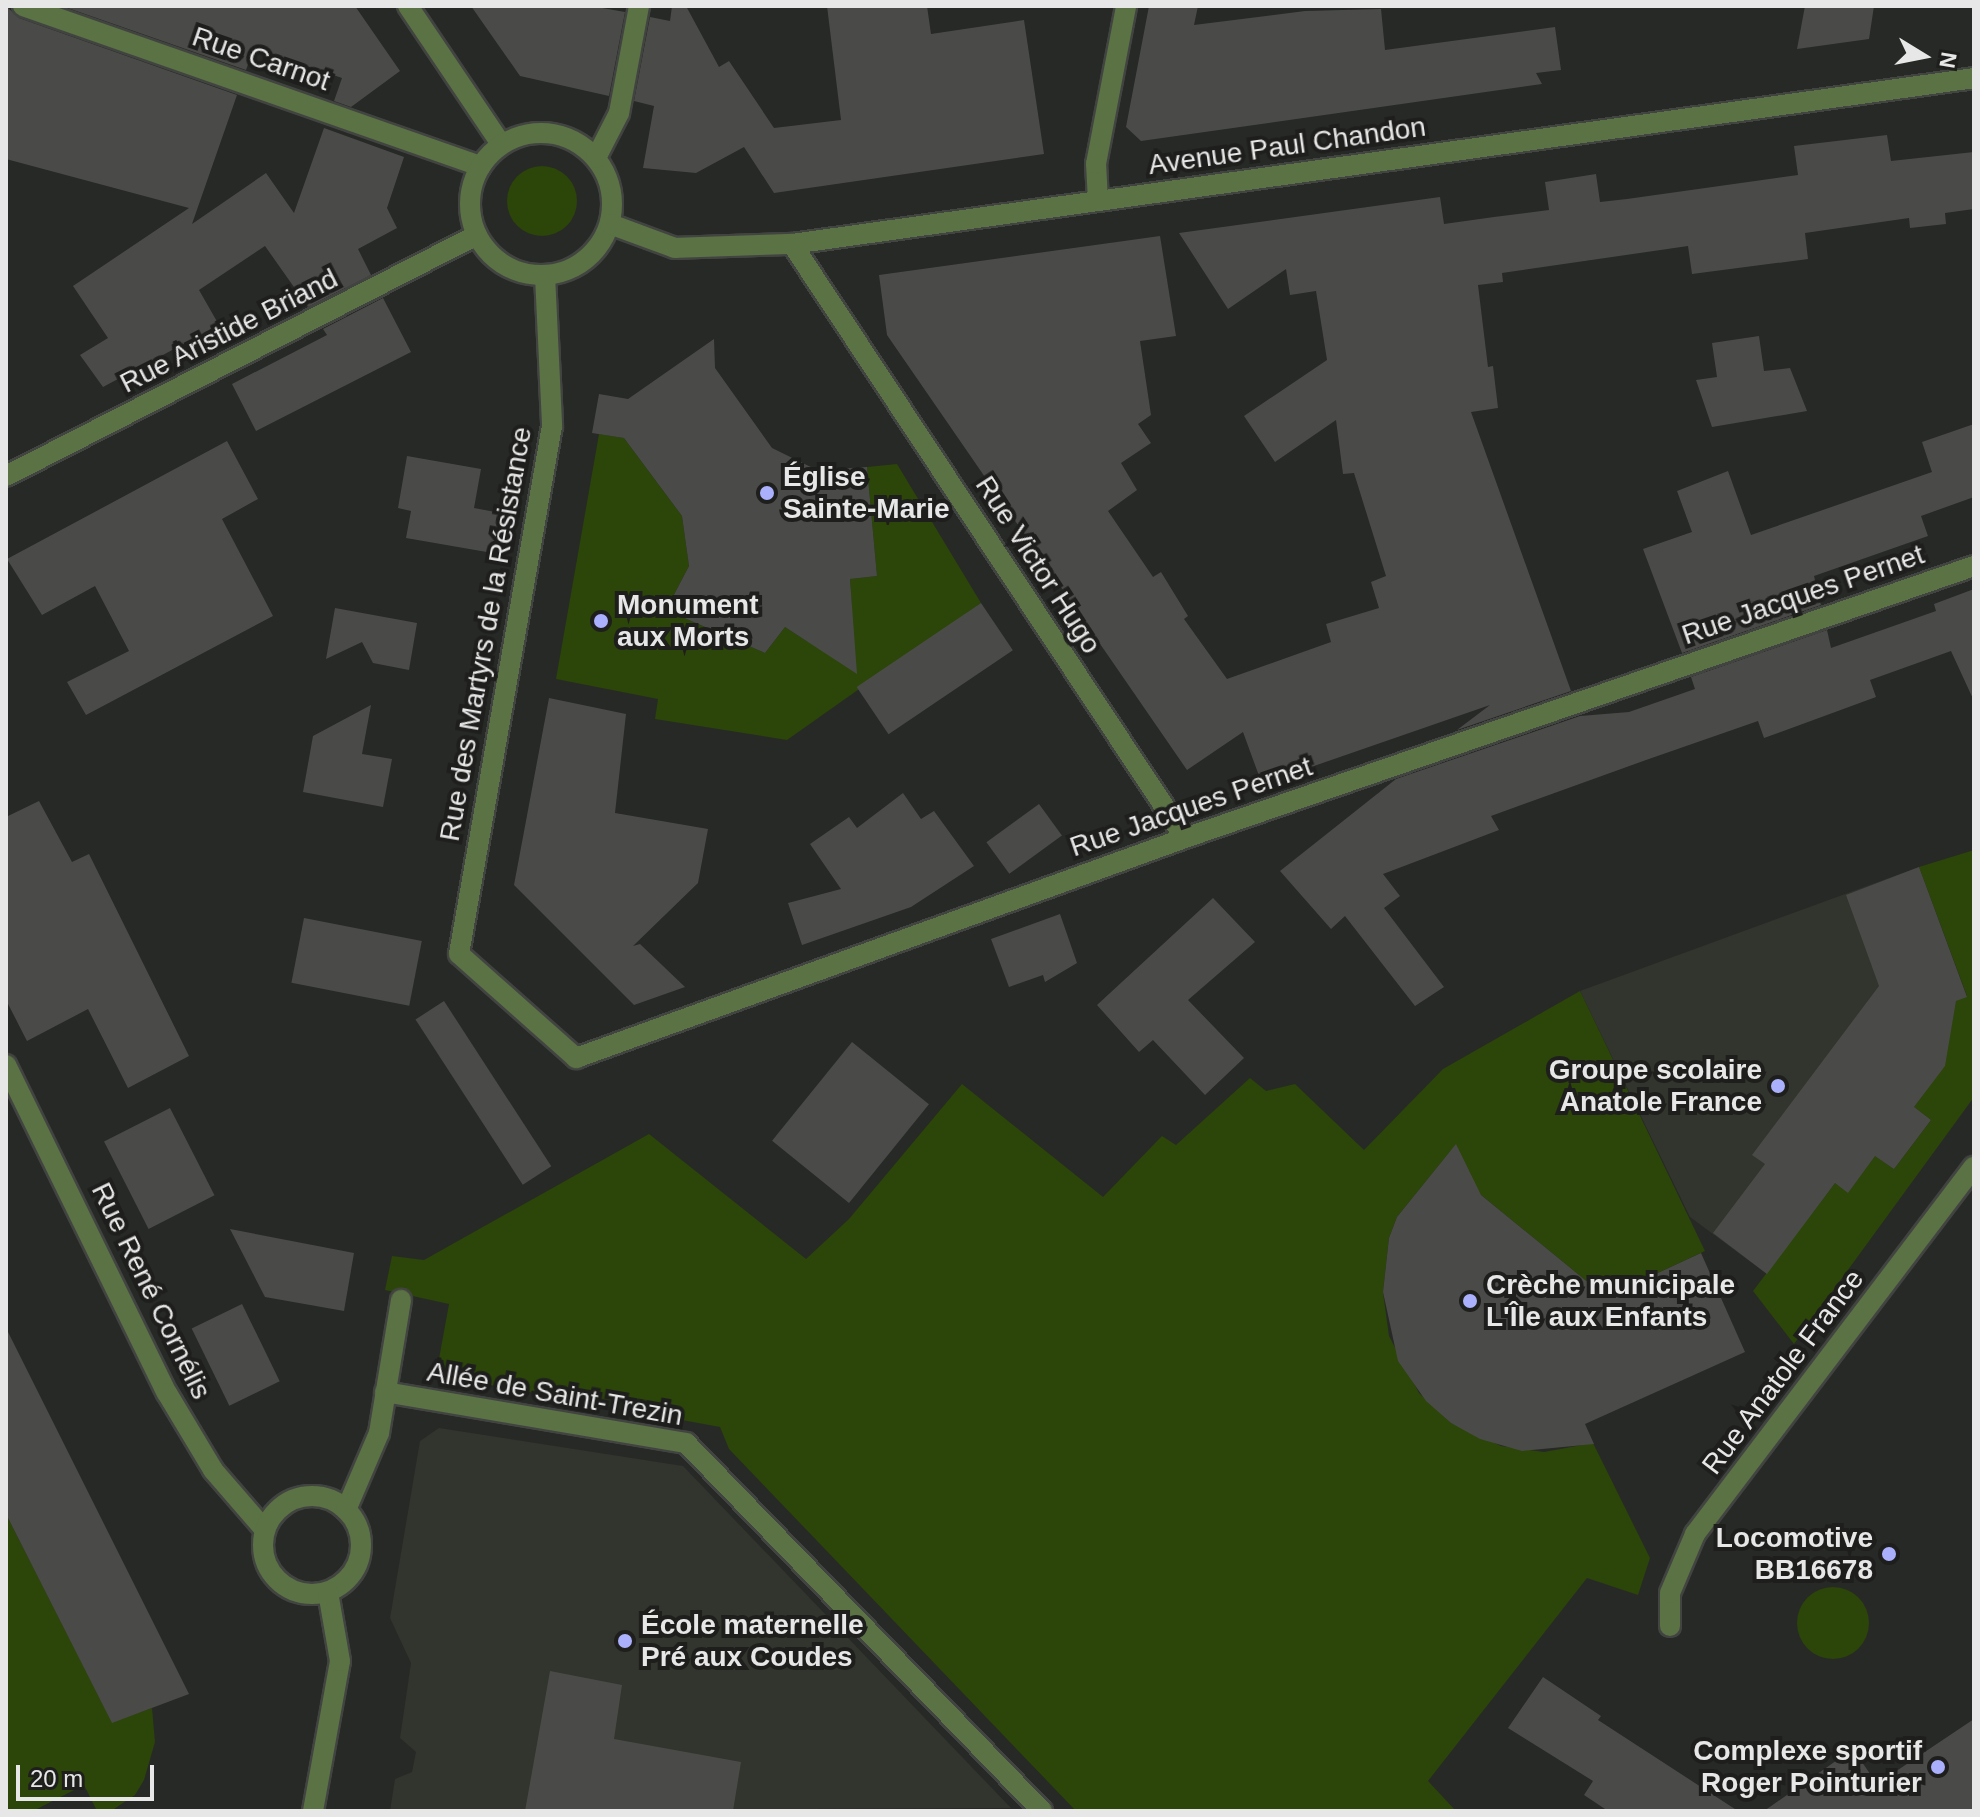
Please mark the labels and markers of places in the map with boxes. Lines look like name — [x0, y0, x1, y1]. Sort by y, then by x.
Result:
place label: Église Sainte-Marie — [783, 460, 949, 526]
marker: Église Sainte-Marie — [758, 484, 776, 502]
place label: Monument aux Morts — [617, 588, 759, 654]
marker: Monument aux Morts — [592, 612, 610, 630]
place label: Groupe scolaire Anatole France — [1549, 1053, 1762, 1119]
marker: Groupe scolaire Anatole France — [1769, 1077, 1787, 1095]
place label: Crèche municipale L'Île aux Enfants — [1486, 1268, 1735, 1334]
marker: Crèche municipale L'Île aux Enfants — [1461, 1292, 1479, 1310]
place label: Locomotive BB16678 — [1716, 1521, 1873, 1587]
marker: Locomotive BB16678 — [1880, 1545, 1898, 1563]
place label: École maternelle Pré aux Coudes — [641, 1608, 864, 1674]
marker: École maternelle Pré aux Coudes — [616, 1632, 634, 1650]
place label: Complexe sportif Roger Pointurier — [1693, 1734, 1922, 1800]
marker: Complexe sportif Roger Pointurier — [1929, 1758, 1947, 1776]

